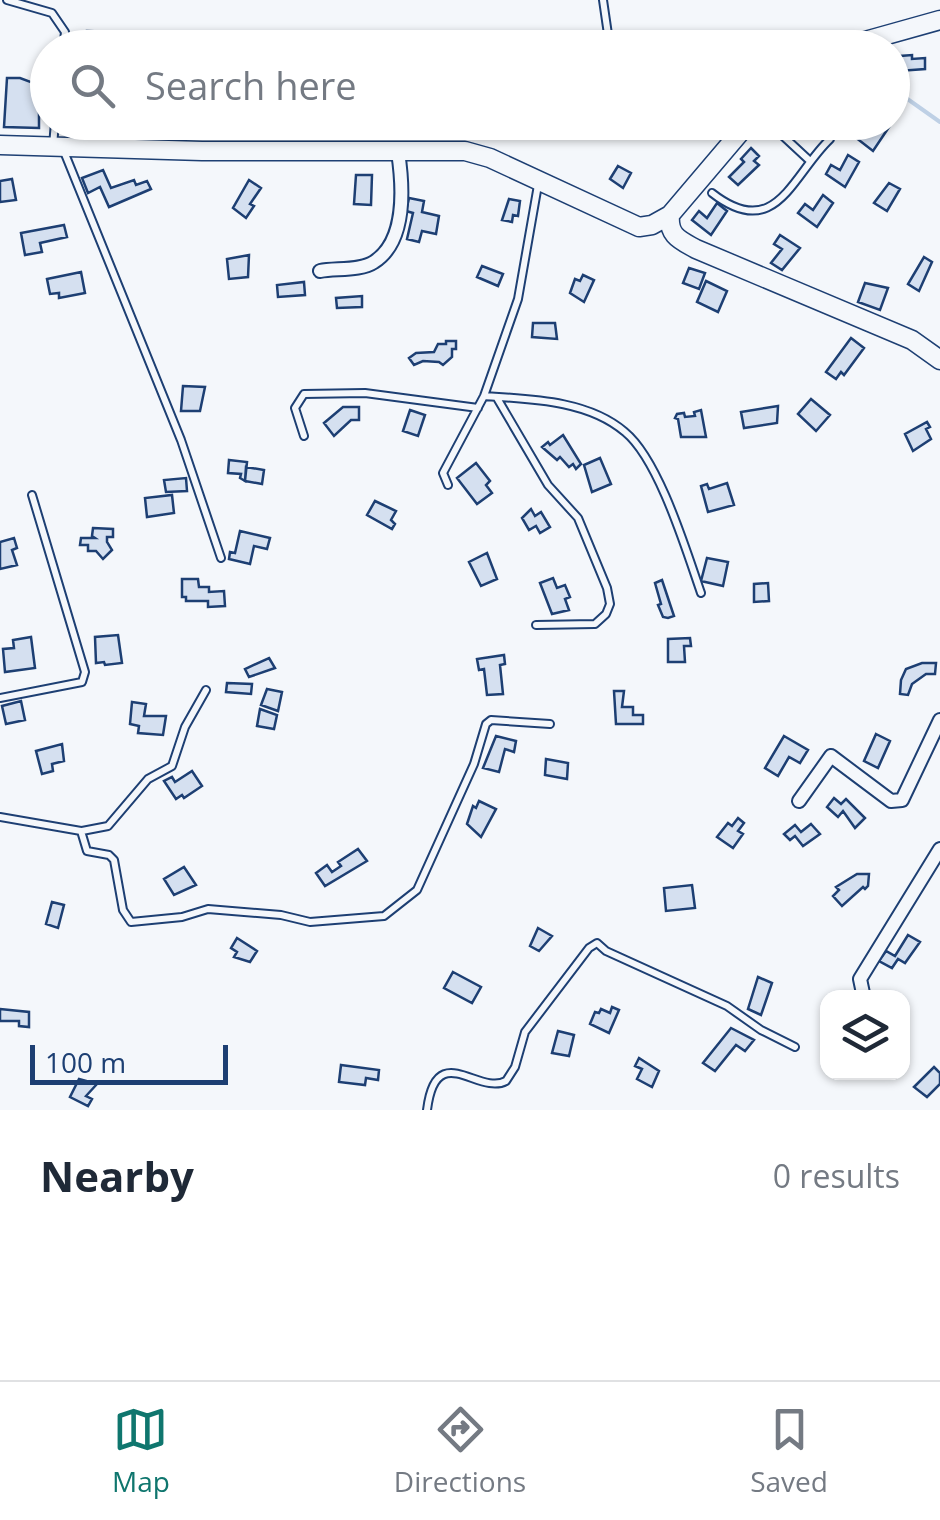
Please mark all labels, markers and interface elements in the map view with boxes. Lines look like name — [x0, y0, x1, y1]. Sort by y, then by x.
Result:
search box — [30, 30, 910, 140]
icon: search — [65, 58, 120, 113]
text: Search here — [145, 59, 357, 111]
map controls — [820, 990, 910, 1080]
button: layers — [820, 990, 910, 1080]
scale bar — [30, 1040, 228, 1084]
text: 100 m — [45, 1043, 126, 1081]
text: Nearby — [40, 1147, 194, 1204]
text: 0 results — [773, 1154, 900, 1197]
tab: Map — [112, 1402, 170, 1500]
tab: Directions — [394, 1402, 526, 1500]
tab: Saved — [750, 1402, 828, 1500]

